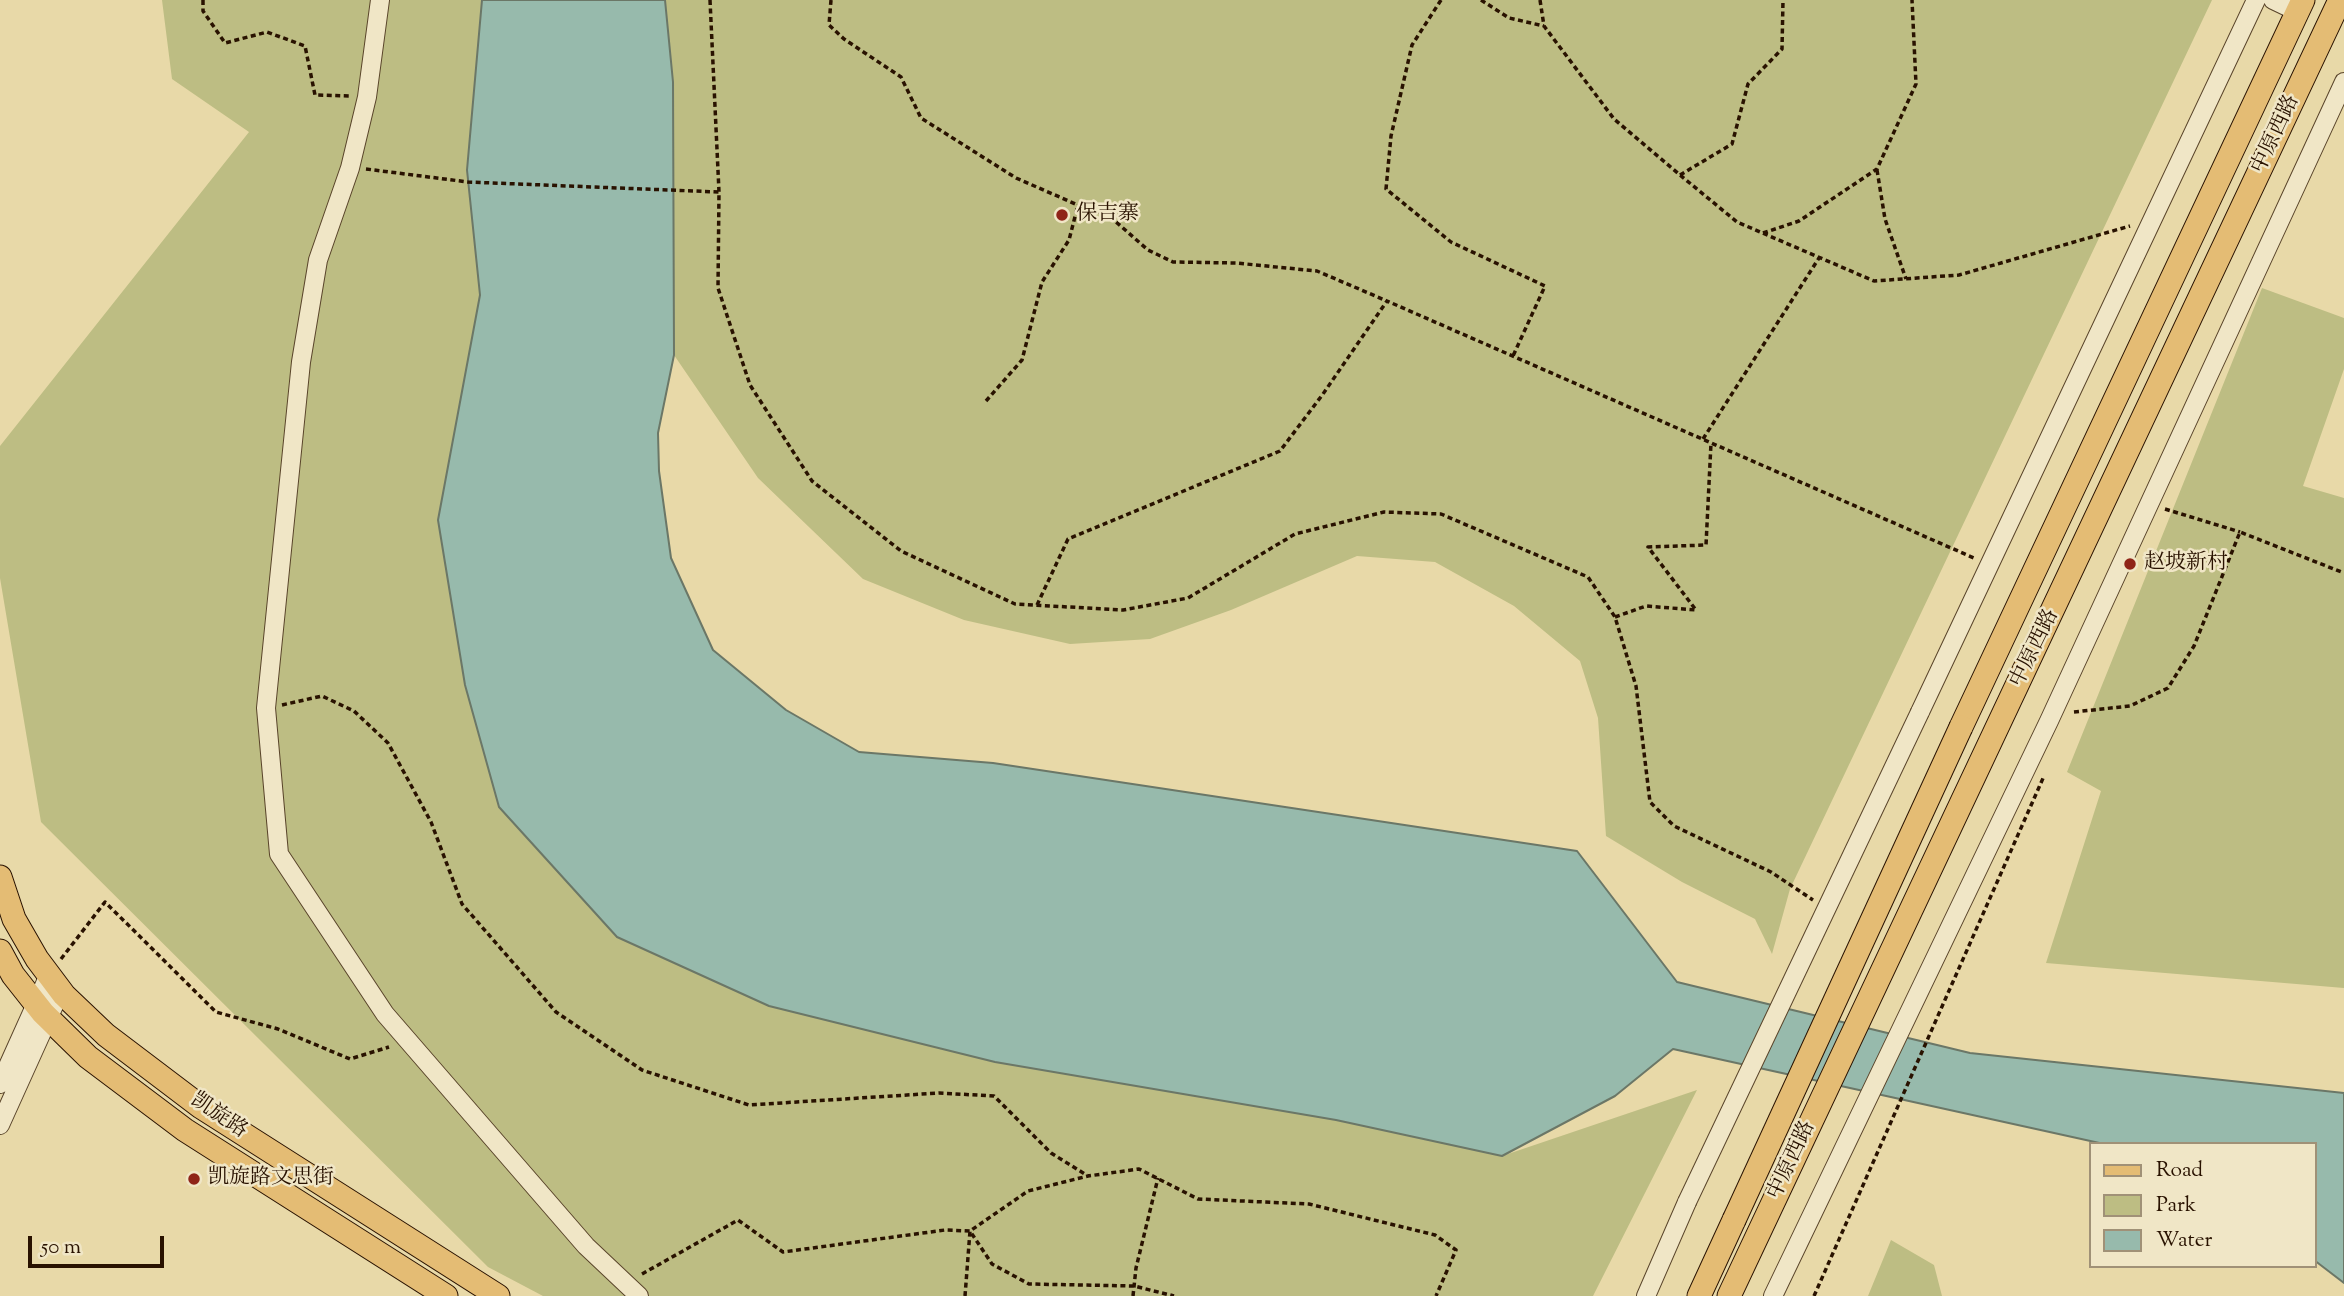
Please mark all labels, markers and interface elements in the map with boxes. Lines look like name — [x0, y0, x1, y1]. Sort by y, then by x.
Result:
street label: 中原西路 — [2248, 92, 2306, 178]
place label: 保吉寨 — [1076, 202, 1139, 228]
marker: 保吉寨 — [1054, 207, 1070, 223]
place label: 赵坡新村 — [2144, 551, 2228, 577]
marker: 赵坡新村 — [2122, 556, 2138, 572]
street label: 中原西路 — [2006, 606, 2066, 692]
street label: 凯旋路 — [185, 1089, 251, 1145]
street label: 中原西路 — [1764, 1118, 1822, 1204]
legend — [2088, 1142, 2316, 1268]
text: Road — [2156, 1156, 2203, 1186]
place label: 凯旋路文思街 — [208, 1166, 334, 1192]
marker: 凯旋路文思街 — [186, 1171, 202, 1187]
text: Park — [2156, 1191, 2196, 1221]
scale bar — [32, 1222, 168, 1266]
text: Water — [2156, 1226, 2212, 1256]
text: 50 m — [41, 1233, 81, 1263]

